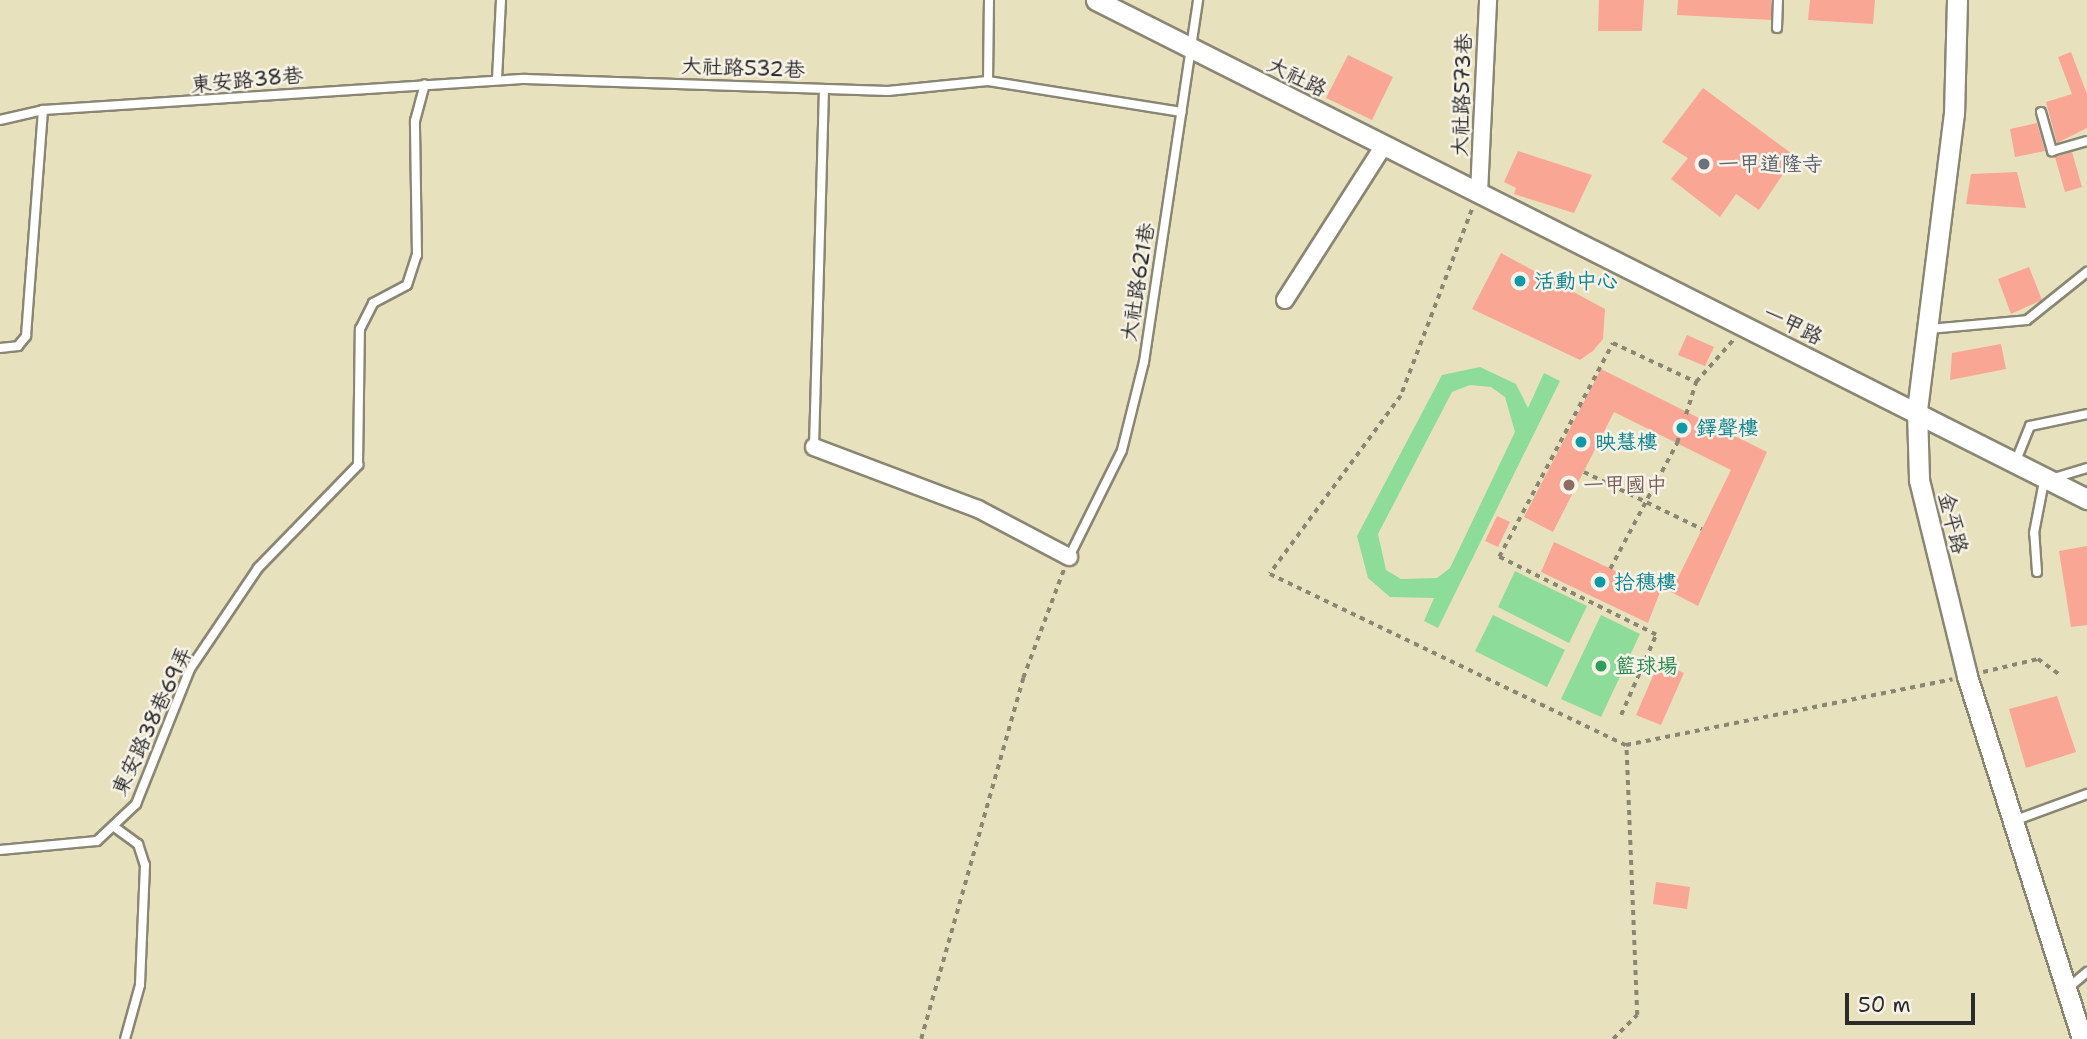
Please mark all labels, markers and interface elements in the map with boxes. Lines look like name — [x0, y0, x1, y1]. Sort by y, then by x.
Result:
street label: 大社路573巷 — [1447, 33, 1477, 157]
street label: 大社路 — [1263, 52, 1331, 102]
street label: 大社路532巷 — [681, 53, 805, 83]
street label: 東安路38巷 — [190, 63, 304, 97]
place label: 一甲道隆寺 — [1718, 151, 1823, 177]
marker: 一甲道隆寺 — [1696, 156, 1712, 172]
street label: 大社路621巷 — [1116, 221, 1160, 343]
place label: 活動中心 — [1534, 268, 1618, 294]
marker: 活動中心 — [1512, 273, 1528, 289]
street label: 一甲路 — [1759, 300, 1827, 350]
place label: 鐸聲樓 — [1696, 415, 1759, 441]
marker: 鐸聲樓 — [1674, 420, 1690, 436]
place label: 映慧樓 — [1595, 429, 1658, 455]
marker: 映慧樓 — [1573, 434, 1589, 450]
place label: 一甲國中 — [1583, 472, 1667, 498]
marker: 一甲國中 — [1561, 477, 1577, 493]
street label: 金平路 — [1933, 489, 1973, 557]
place label: 拾穗樓 — [1614, 569, 1677, 595]
marker: 拾穗樓 — [1592, 574, 1608, 590]
street label: 東安路38巷69弄 — [106, 642, 198, 800]
place label: 籃球場 — [1615, 653, 1678, 679]
marker: 籃球場 — [1593, 658, 1609, 674]
scale bar — [1849, 979, 1979, 1023]
text: 50 m — [1858, 991, 1911, 1019]

